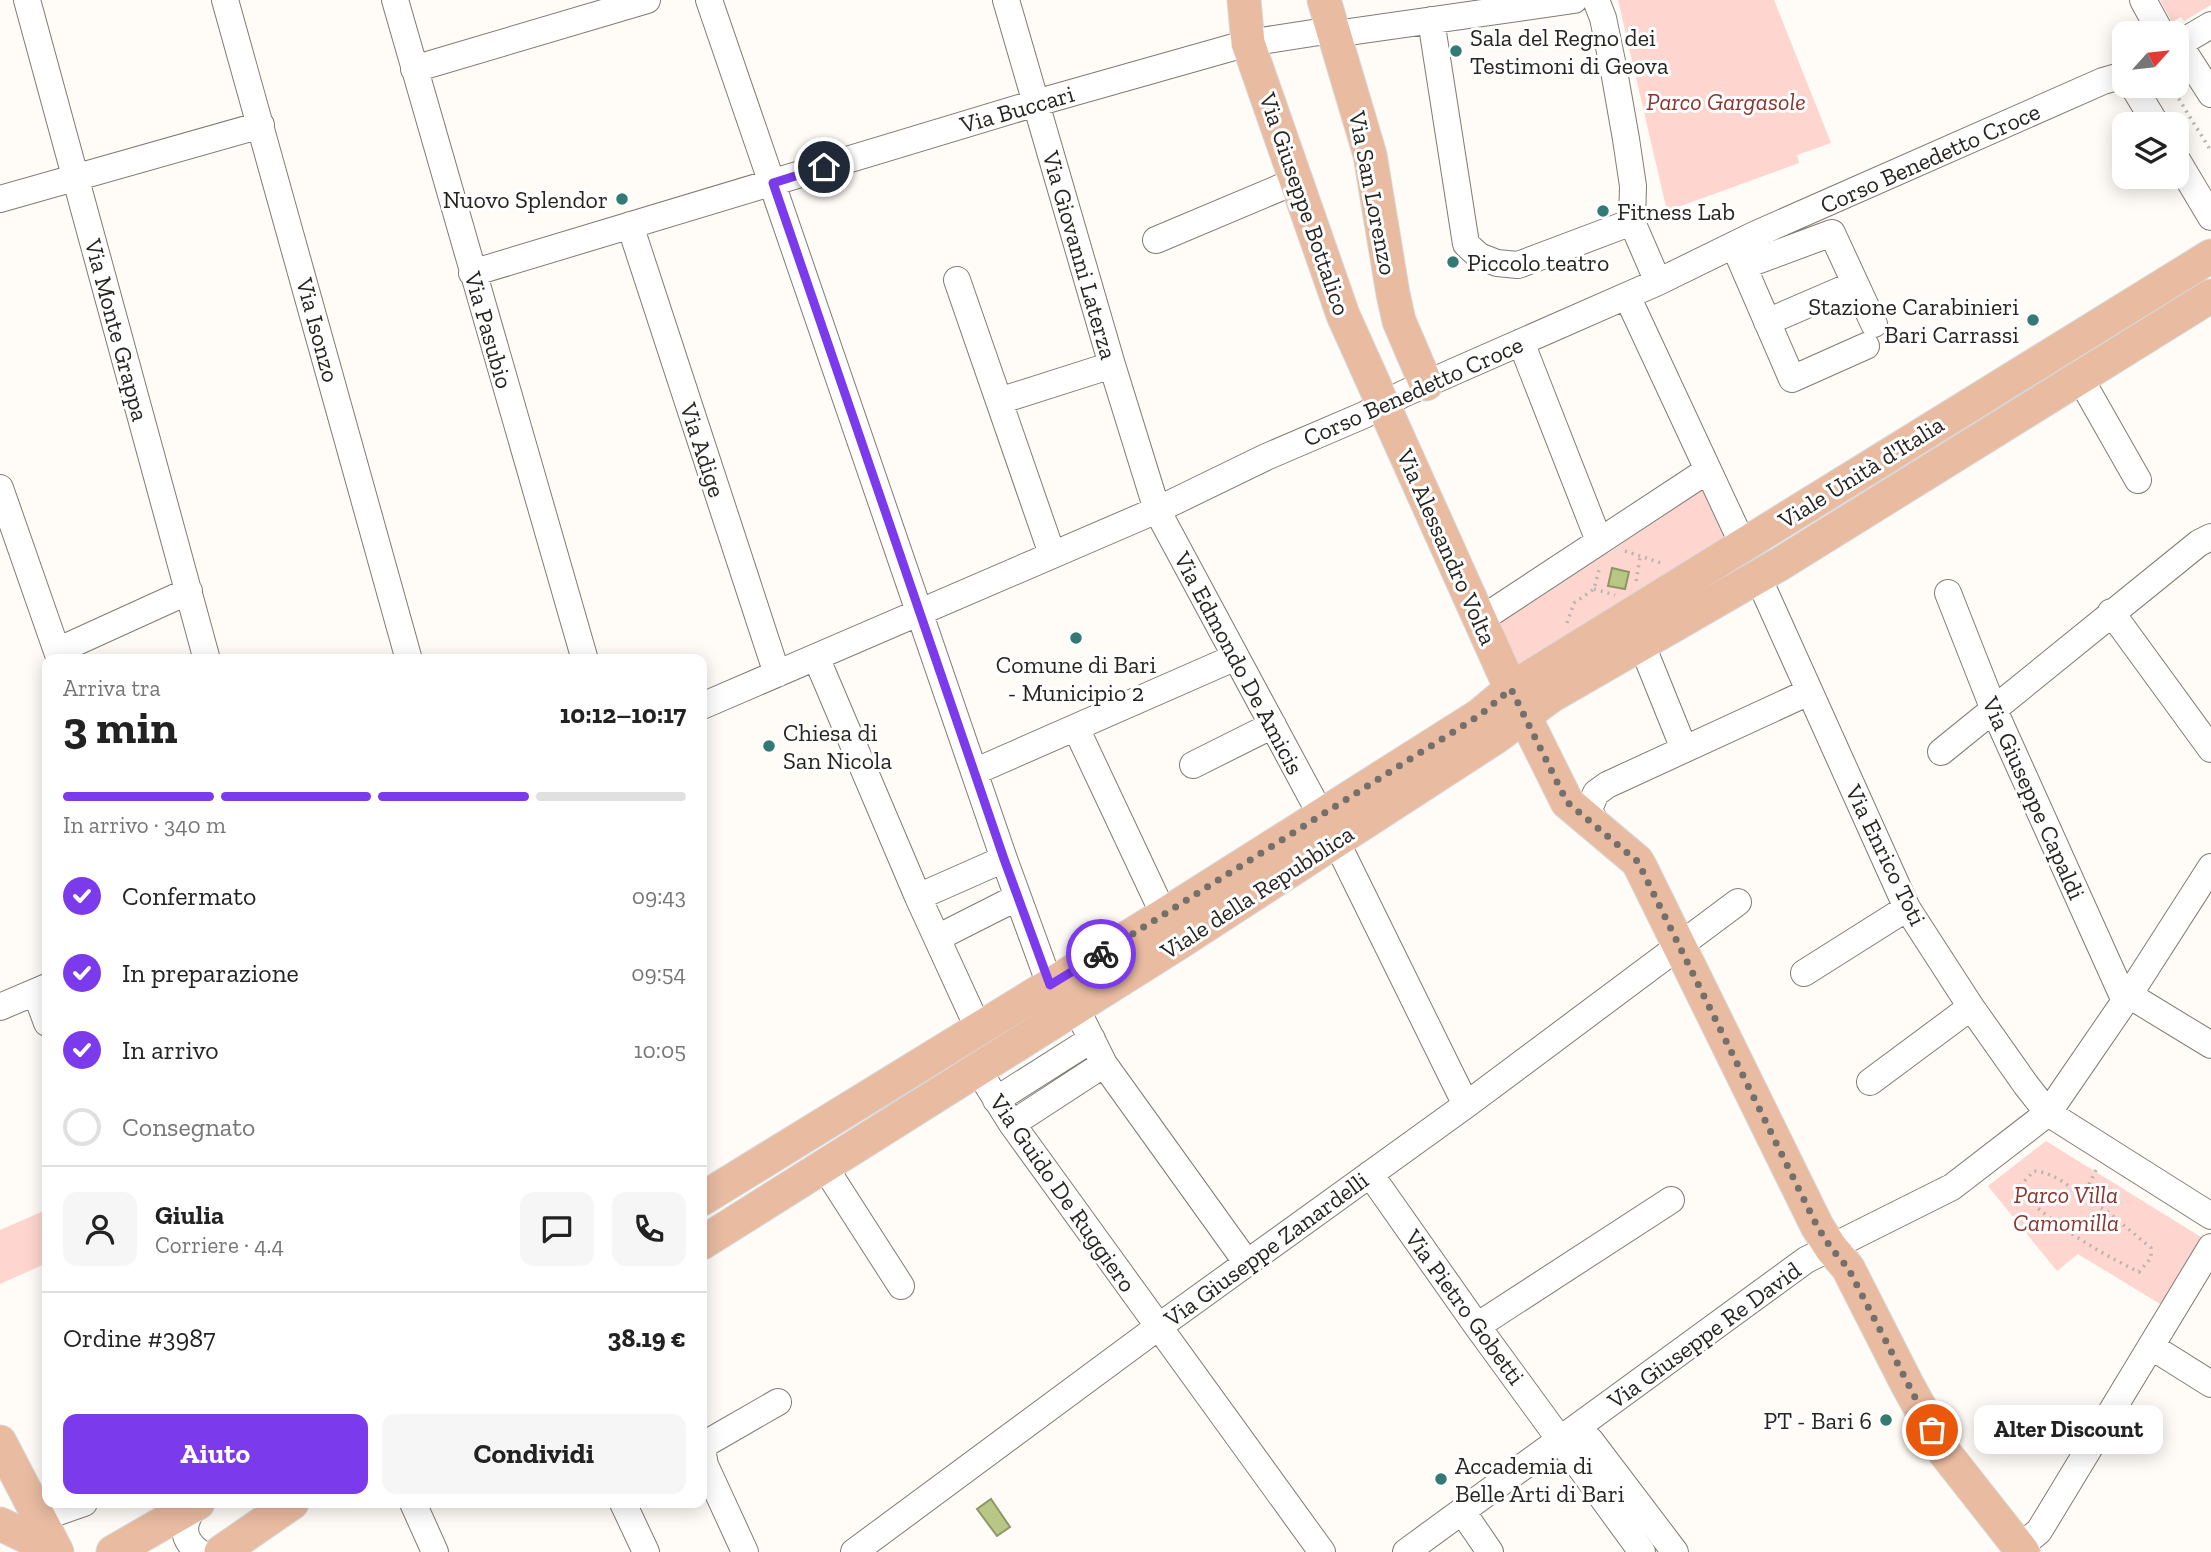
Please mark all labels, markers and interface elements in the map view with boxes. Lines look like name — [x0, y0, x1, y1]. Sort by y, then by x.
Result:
north arrow — [2112, 21, 2189, 98]
map controls — [2112, 21, 2189, 189]
place label: Sala del Regno dei Testimoni di Geova — [1470, 23, 1669, 80]
marker: Sala del Regno dei Testimoni di Geova — [1448, 43, 1464, 59]
street label: Via Buccari — [956, 79, 1078, 139]
park label: Parco Gargasole — [1646, 87, 1806, 116]
street label: Via Giuseppe Bottalico — [1253, 88, 1357, 319]
street label: Corso Benedetto Croce — [1816, 97, 2044, 219]
street label: Via San Lorenzo — [1343, 108, 1403, 277]
button: layers — [2112, 112, 2189, 189]
pin — [794, 137, 854, 197]
street label: Via Giovanni Laterza — [1036, 147, 1124, 363]
icon: home — [805, 148, 843, 186]
place label: Nuovo Splendor — [443, 185, 608, 214]
marker: Nuovo Splendor — [614, 191, 630, 207]
place label: Fitness Lab — [1617, 197, 1735, 226]
marker: Fitness Lab — [1595, 203, 1611, 219]
street label: Via Monte Grappa — [78, 235, 155, 425]
place label: Piccolo teatro — [1467, 248, 1609, 277]
marker: Piccolo teatro — [1445, 254, 1461, 270]
street label: Via Pasubio — [458, 267, 519, 392]
street label: Via Isonzo — [290, 274, 346, 385]
place label: Stazione Carabinieri Bari Carrassi — [1808, 292, 2019, 349]
marker: Stazione Carabinieri Bari Carrassi — [2025, 312, 2041, 328]
street label: Corso Benedetto Croce — [1299, 330, 1527, 452]
street label: Via Adige — [674, 398, 732, 501]
street label: Viale Unità d'Italia — [1772, 409, 1949, 535]
street label: Via Alessandro Volta — [1390, 444, 1503, 650]
street label: Via Edmondo De Amicis — [1167, 546, 1310, 779]
marker: Comune di Bari - Municipio 2 — [1068, 630, 1084, 646]
place label: Comune di Bari - Municipio 2 — [996, 650, 1157, 707]
text: Arriva tra — [63, 674, 161, 702]
street label: Via Giuseppe Capaldi — [1976, 691, 2092, 904]
text: 10:12–10:17 — [560, 698, 686, 730]
text: 3 min — [63, 700, 177, 755]
place label: Chiesa di San Nicola — [783, 718, 892, 775]
marker: Chiesa di San Nicola — [761, 738, 777, 754]
street label: Via Enrico Toti — [1839, 779, 1933, 930]
text: In arrivo · 340 m — [63, 811, 226, 839]
street label: Viale della Repubblica — [1154, 818, 1359, 966]
icon: check — [63, 877, 101, 915]
text: Confermato — [122, 880, 256, 912]
text: 09:43 — [632, 882, 686, 910]
courier — [1066, 919, 1136, 989]
icon: bike — [1082, 935, 1120, 973]
icon: check — [63, 954, 101, 992]
text: In preparazione — [122, 957, 299, 989]
text: 09:54 — [631, 959, 686, 987]
icon: check — [63, 1031, 101, 1069]
text: In arrivo — [122, 1034, 219, 1066]
text: 10:05 — [634, 1036, 686, 1064]
street label: Via Guido De Ruggiero — [983, 1088, 1142, 1298]
text: Consegnato — [122, 1111, 255, 1143]
street label: Via Giuseppe Zanardelli — [1157, 1165, 1374, 1333]
park label: Parco Villa Camomilla — [2013, 1180, 2119, 1237]
button: person — [63, 1192, 137, 1266]
button: chat — [520, 1192, 594, 1266]
button: phone — [612, 1192, 686, 1266]
text: Giulia — [155, 1199, 224, 1231]
street label: Via Pietro Gobetti — [1398, 1223, 1531, 1391]
text: Corriere · 4.4 — [155, 1231, 284, 1259]
street label: Via Giuseppe Re David — [1601, 1255, 1806, 1415]
text: Ordine #3987 — [63, 1322, 216, 1354]
text: 38.19 € — [608, 1322, 686, 1354]
pin — [1902, 1400, 1962, 1460]
place label: PT - Bari 6 — [1763, 1406, 1872, 1435]
callout: Alter Discount — [1974, 1406, 2163, 1454]
icon: bag — [1913, 1411, 1951, 1449]
marker: PT - Bari 6 — [1878, 1412, 1894, 1428]
button: Aiuto — [63, 1414, 368, 1494]
button: Condividi — [382, 1414, 686, 1494]
text: Alter Discount — [1994, 1415, 2143, 1443]
place label: Accademia di Belle Arti di Bari — [1455, 1451, 1625, 1508]
marker: Accademia di Belle Arti di Bari — [1433, 1471, 1449, 1487]

